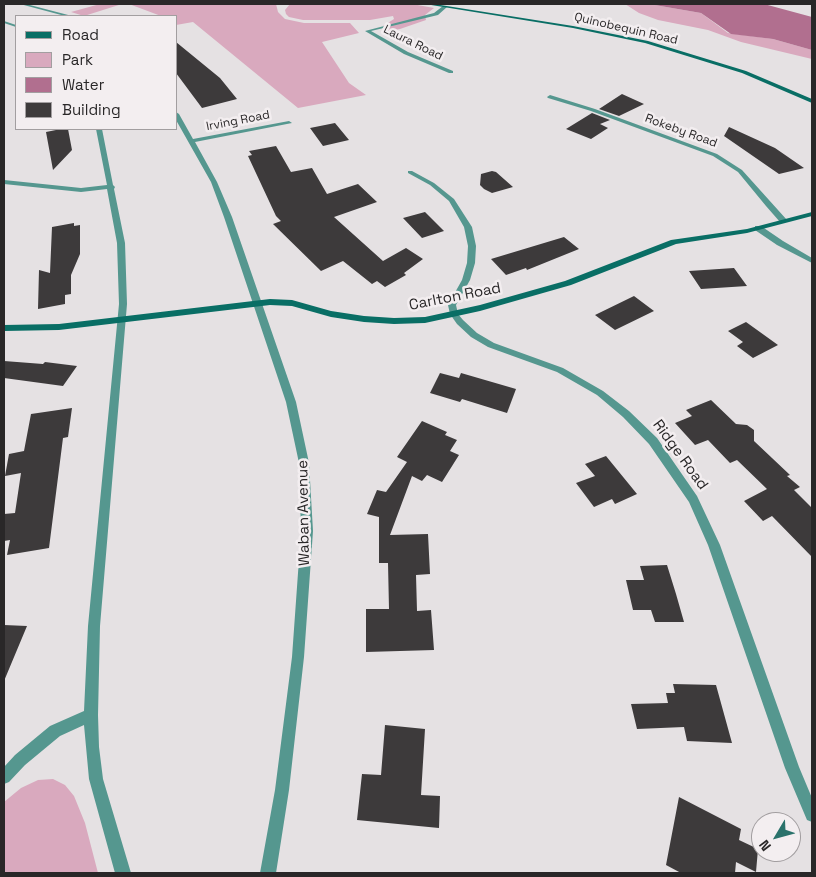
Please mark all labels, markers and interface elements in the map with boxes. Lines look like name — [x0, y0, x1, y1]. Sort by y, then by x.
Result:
street label: Quinobequin Road — [573, 10, 679, 48]
legend — [15, 15, 178, 130]
street label: Laura Road — [381, 22, 445, 64]
text: Road — [62, 25, 99, 44]
text: Park — [62, 50, 93, 69]
text: Water — [62, 75, 104, 94]
text: Building — [62, 100, 121, 119]
street label: Irving Road — [205, 108, 271, 134]
street label: Rokeby Road — [643, 111, 719, 151]
street label: Carlton Road — [407, 279, 503, 315]
street label: Ridge Road — [649, 417, 711, 493]
street label: Waban Avenue — [294, 460, 314, 566]
north arrow — [751, 812, 801, 862]
text: N — [755, 836, 775, 855]

